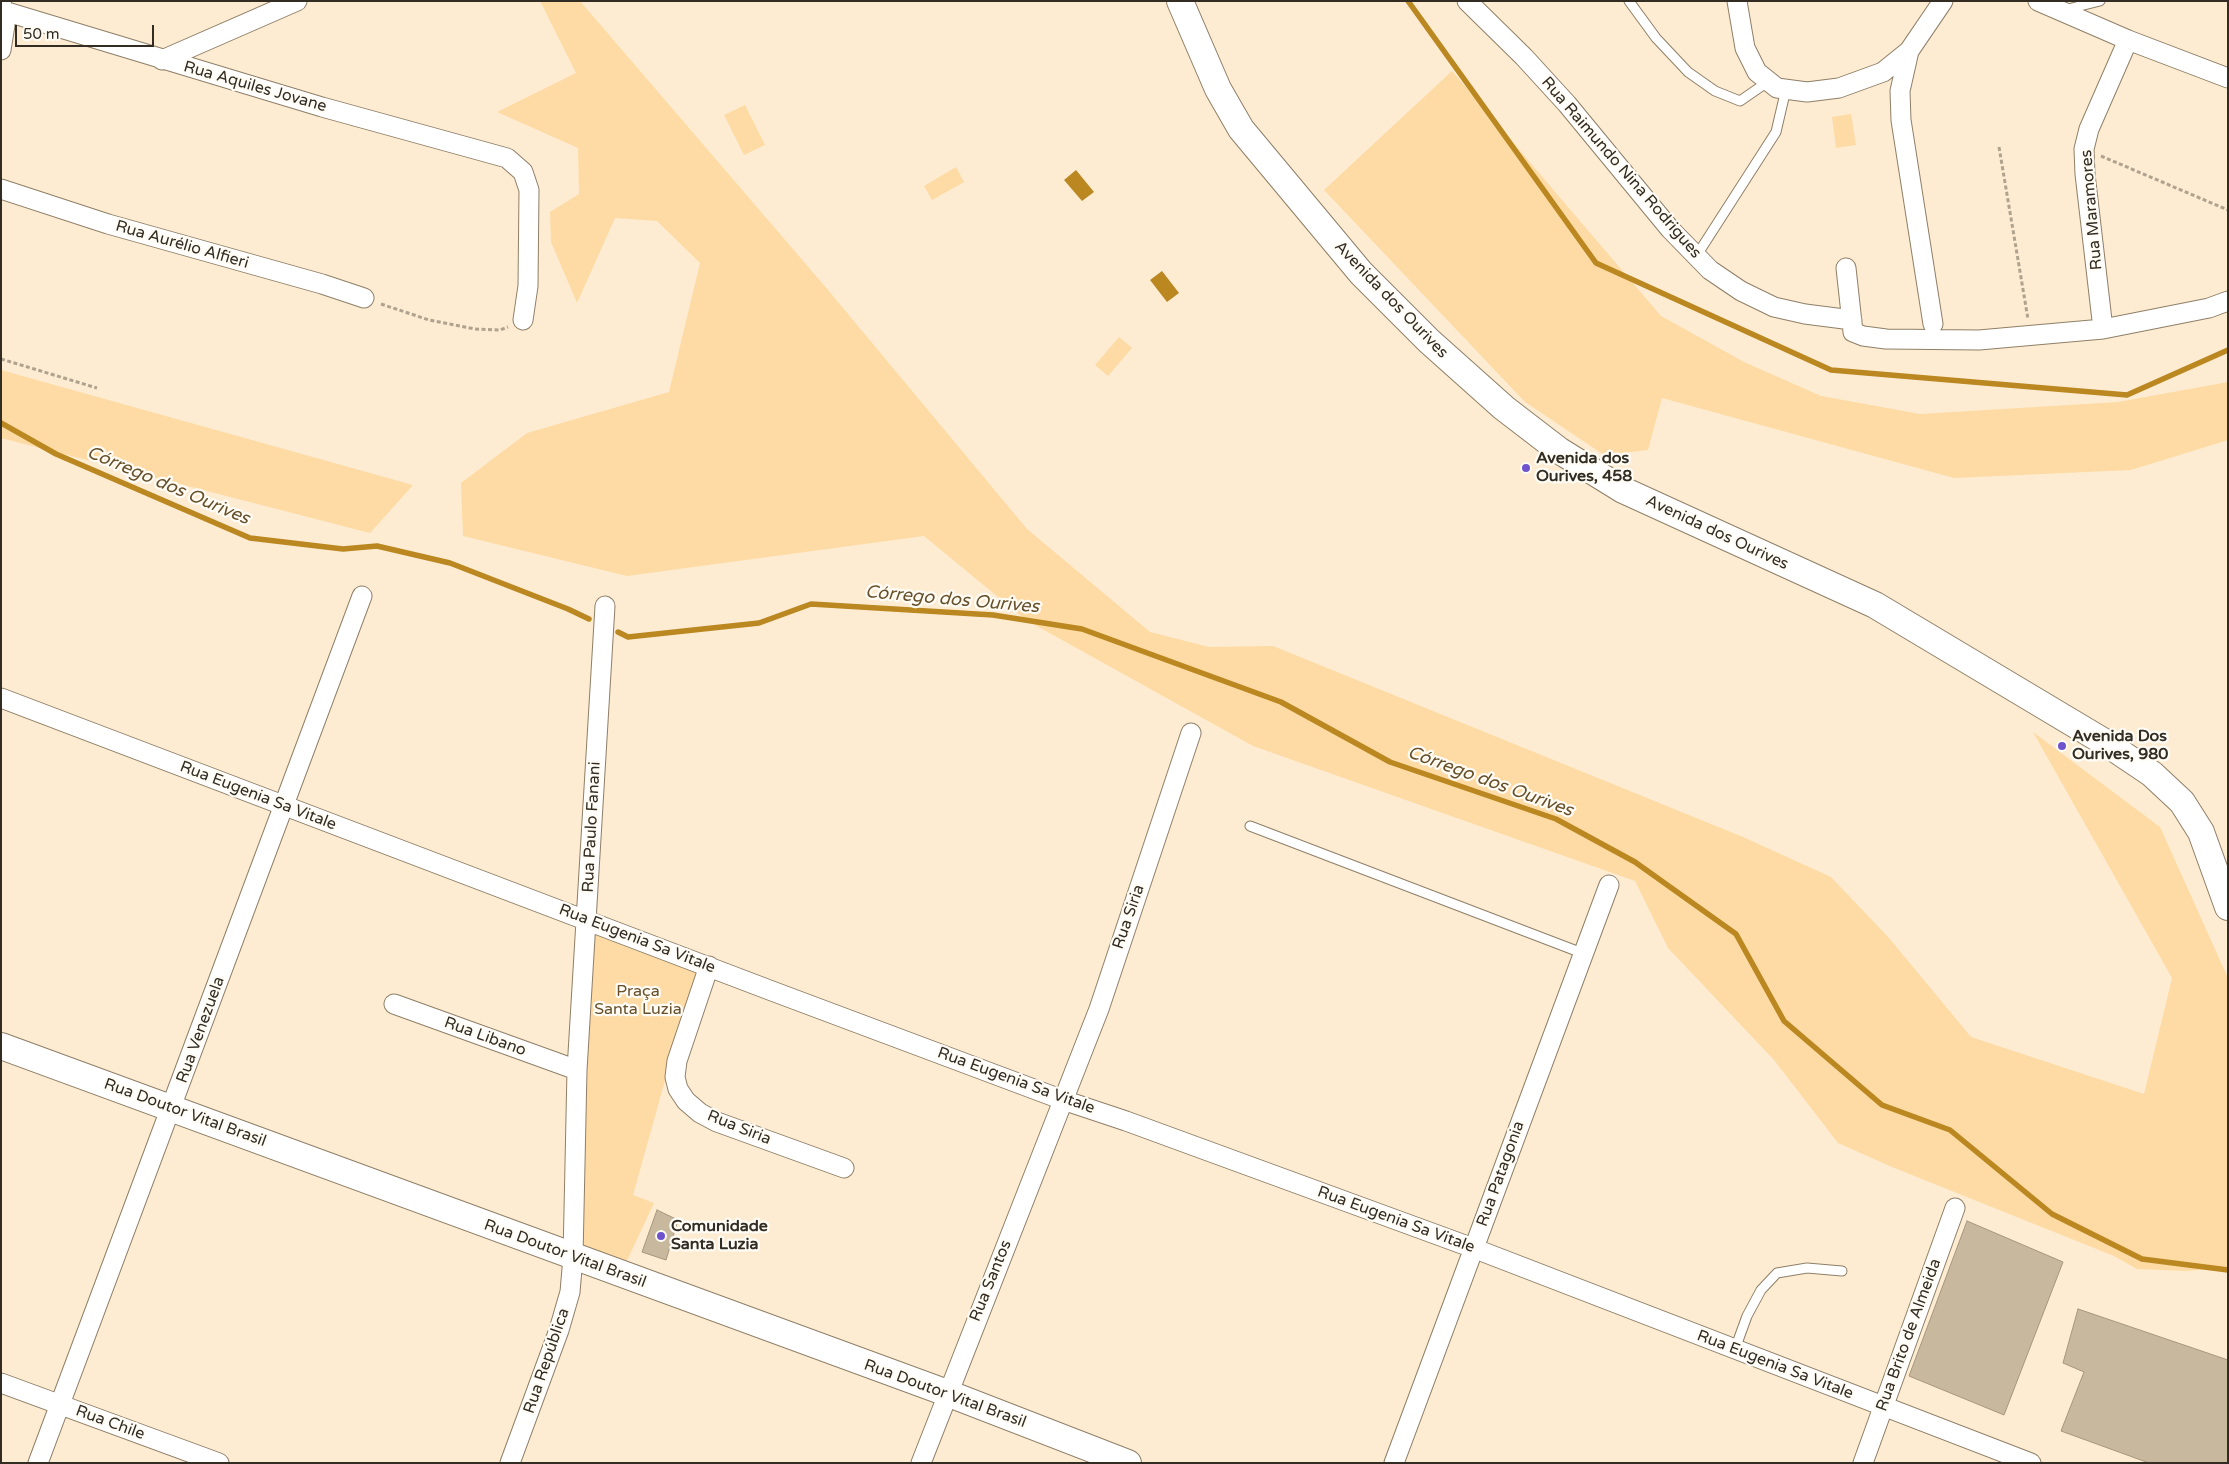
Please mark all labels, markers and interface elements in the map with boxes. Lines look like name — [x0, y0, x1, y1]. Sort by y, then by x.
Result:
scale bar — [18, 15, 156, 47]
text: 50 m — [23, 25, 60, 43]
street label: Rua Aquiles Jovane — [181, 57, 329, 117]
street label: Rua Raimundo Nina Rodrigues — [1537, 73, 1705, 263]
street label: Rua Maramores — [2077, 149, 2107, 271]
street label: Rua Aurélio Alfieri — [113, 217, 251, 273]
street label: Avenida dos Ourives — [1330, 237, 1452, 363]
water label: Córrego dos Ourives — [83, 442, 253, 530]
place label: Avenida dos Ourives, 458 — [1536, 449, 1632, 487]
marker: Avenida dos Ourives, 458 — [1520, 462, 1532, 474]
street label: Avenida dos Ourives — [1643, 491, 1791, 575]
water label: Córrego dos Ourives — [864, 582, 1040, 618]
place label: Avenida Dos Ourives, 980 — [2072, 727, 2168, 765]
marker: Avenida Dos Ourives, 980 — [2056, 740, 2068, 752]
water label: Córrego dos Ourives — [1404, 742, 1576, 822]
street label: Rua Eugenia Sa Vitale — [177, 757, 339, 835]
street label: Rua Paulo Fanani — [579, 761, 605, 893]
street label: Rua Siria — [1109, 882, 1149, 952]
street label: Rua Eugenia Sa Vitale — [556, 900, 718, 978]
street label: Rua Venezuela — [173, 974, 229, 1086]
park label: Praça Santa Luzia — [594, 982, 682, 1020]
street label: Rua Libano — [441, 1013, 529, 1061]
street label: Rua Eugenia Sa Vitale — [935, 1044, 1097, 1118]
street label: Rua Doutor Vital Brasil — [101, 1075, 269, 1151]
street label: Rua Siria — [704, 1107, 774, 1149]
street label: Rua Patagonia — [1473, 1119, 1529, 1229]
street label: Rua Eugenia Sa Vitale — [1315, 1183, 1477, 1257]
street label: Rua Doutor Vital Brasil — [481, 1216, 649, 1292]
place label: Comunidade Santa Luzia — [671, 1217, 768, 1255]
marker: Comunidade Santa Luzia — [655, 1230, 667, 1242]
street label: Rua Santos — [966, 1237, 1016, 1325]
street label: Rua Brito de Almeida — [1872, 1256, 1946, 1414]
street label: Rua República — [520, 1306, 574, 1416]
street label: Rua Eugenia Sa Vitale — [1694, 1326, 1856, 1404]
street label: Rua Doutor Vital Brasil — [861, 1356, 1029, 1432]
street label: Rua Chile — [73, 1402, 147, 1444]

